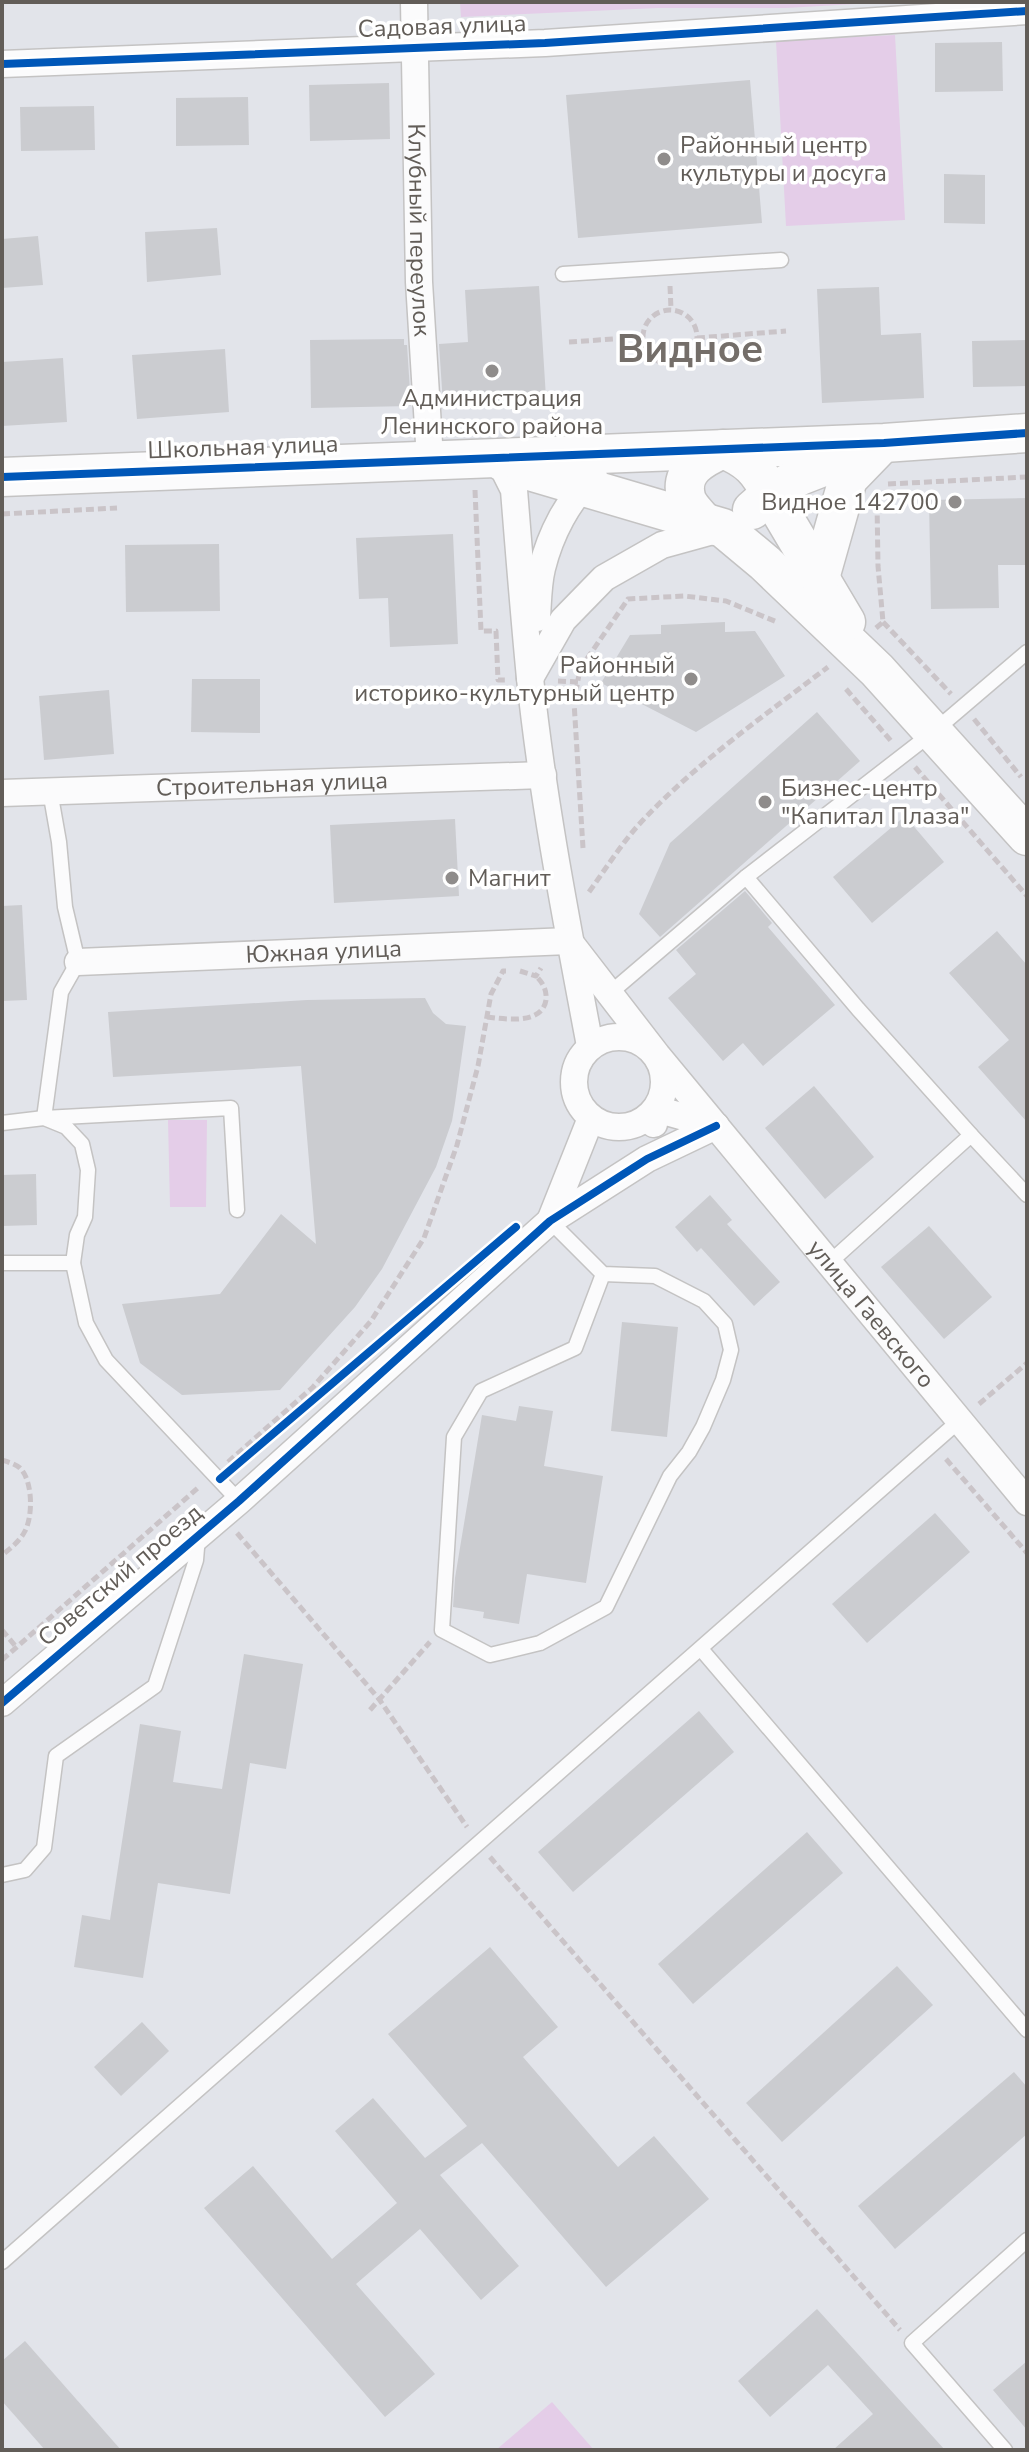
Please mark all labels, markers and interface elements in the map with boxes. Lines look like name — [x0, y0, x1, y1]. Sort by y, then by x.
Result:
street label: Садовая улица — [357, 7, 527, 45]
street label: Клубный переулок — [400, 123, 438, 338]
place label: Районный центр культуры и досуга — [680, 129, 887, 189]
marker: Районный центр культуры и досуга — [655, 150, 673, 168]
district label: Видное — [617, 322, 763, 376]
marker: Администрация Ленинского района — [483, 362, 501, 380]
place label: Администрация Ленинского района — [381, 382, 603, 442]
street label: Школьная улица — [147, 428, 339, 466]
place label: Видное 142700 — [761, 486, 939, 518]
marker: Видное 142700 — [946, 493, 964, 511]
place label: Районный историко-культурный центр — [354, 649, 675, 709]
marker: Районный историко-культурный центр — [682, 670, 700, 688]
street label: Строительная улица — [155, 764, 388, 804]
place label: Бизнес-центр "Капитал Плаза" — [781, 772, 969, 832]
marker: Бизнес-центр "Капитал Плаза" — [756, 793, 774, 811]
place label: Магнит — [468, 862, 551, 894]
marker: Магнит — [443, 869, 461, 887]
street label: Южная улица — [245, 932, 403, 971]
street label: улица Гаевского — [800, 1233, 942, 1395]
street label: Советский проезд — [31, 1497, 209, 1653]

